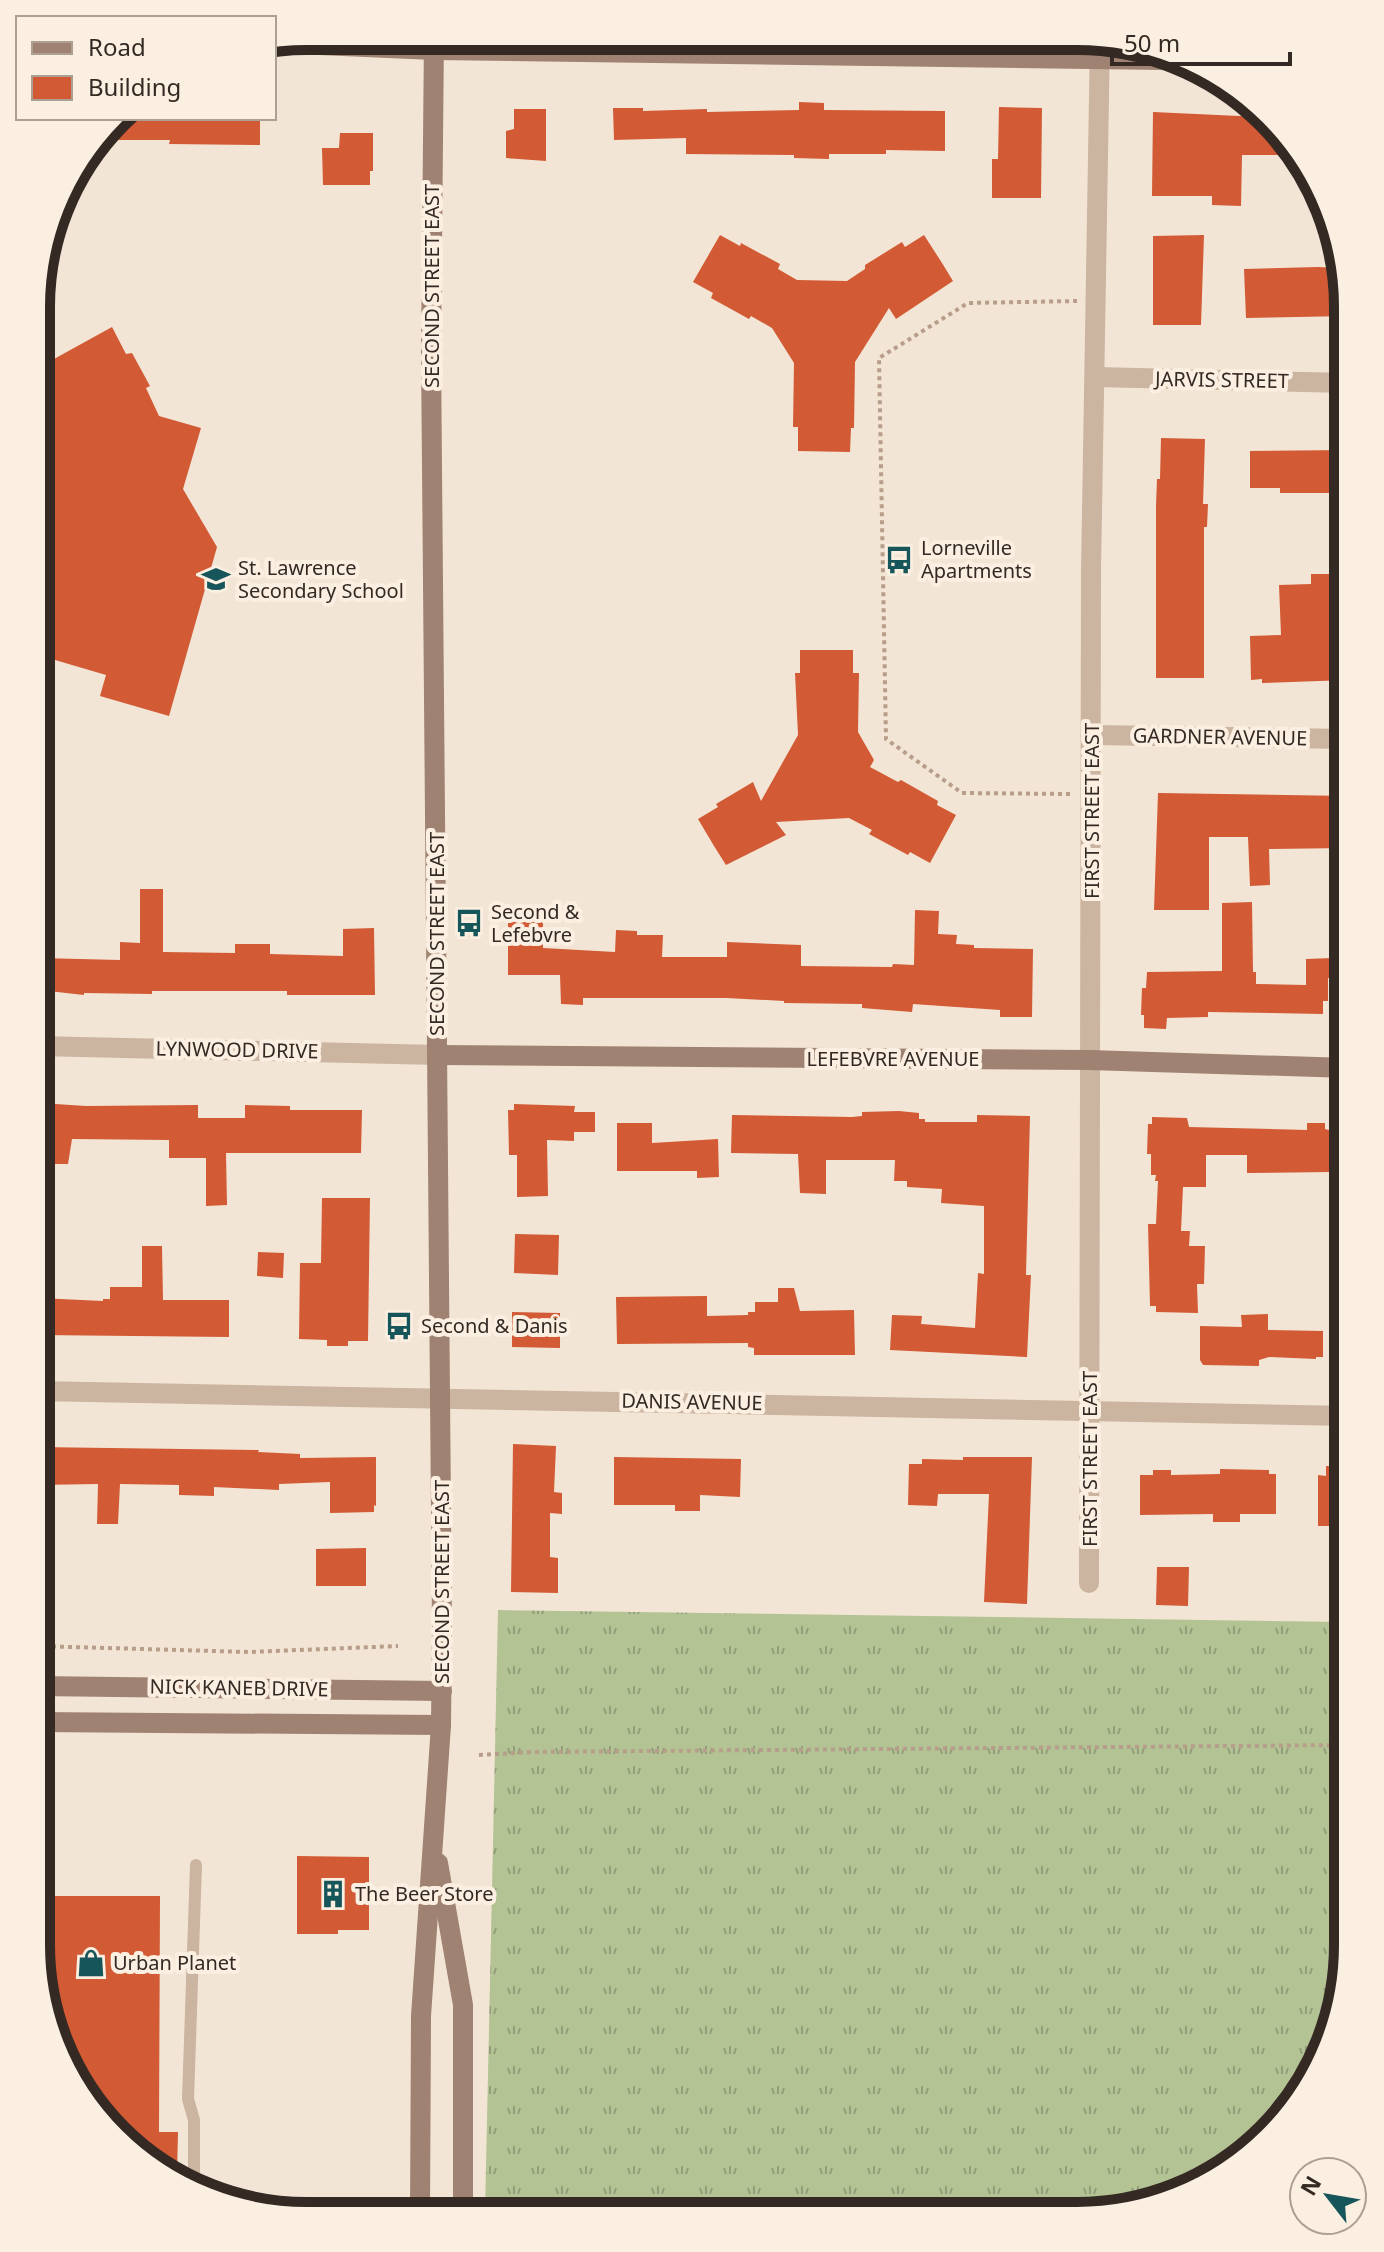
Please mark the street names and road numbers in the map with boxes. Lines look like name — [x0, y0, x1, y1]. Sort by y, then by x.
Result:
street label: SECOND STREET EAST — [418, 184, 445, 388]
street label: JARVIS STREET — [1153, 365, 1289, 394]
street label: GARDNER AVENUE — [1133, 721, 1307, 752]
street label: FIRST STREET EAST — [1078, 723, 1105, 899]
street label: SECOND STREET EAST — [423, 832, 450, 1036]
street label: LYNWOOD DRIVE — [155, 1035, 319, 1064]
street label: LEFEBVRE AVENUE — [807, 1045, 979, 1072]
street label: FIRST STREET EAST — [1076, 1371, 1103, 1547]
street label: DANIS AVENUE — [621, 1387, 763, 1416]
street label: SECOND STREET EAST — [428, 1480, 455, 1684]
street label: NICK KANEB DRIVE — [149, 1672, 329, 1703]

